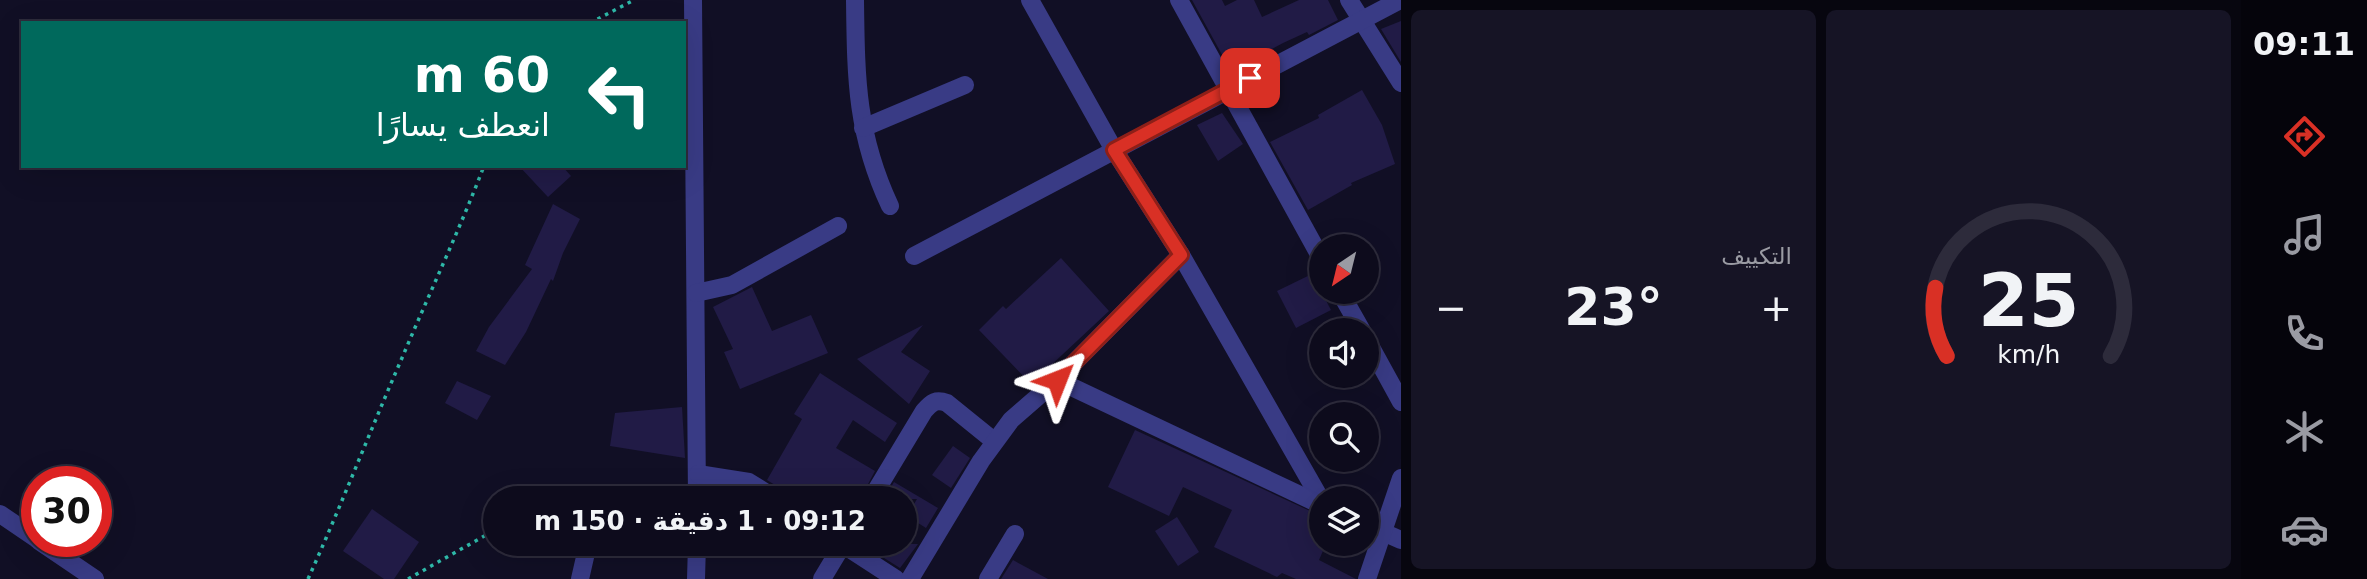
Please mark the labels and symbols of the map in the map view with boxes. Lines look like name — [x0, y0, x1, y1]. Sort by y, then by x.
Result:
pin — [1220, 48, 1280, 108]
north arrow — [1309, 234, 1379, 304]
position arrow — [1020, 343, 1094, 417]
speed limit sign: 30 — [21, 466, 112, 557]

